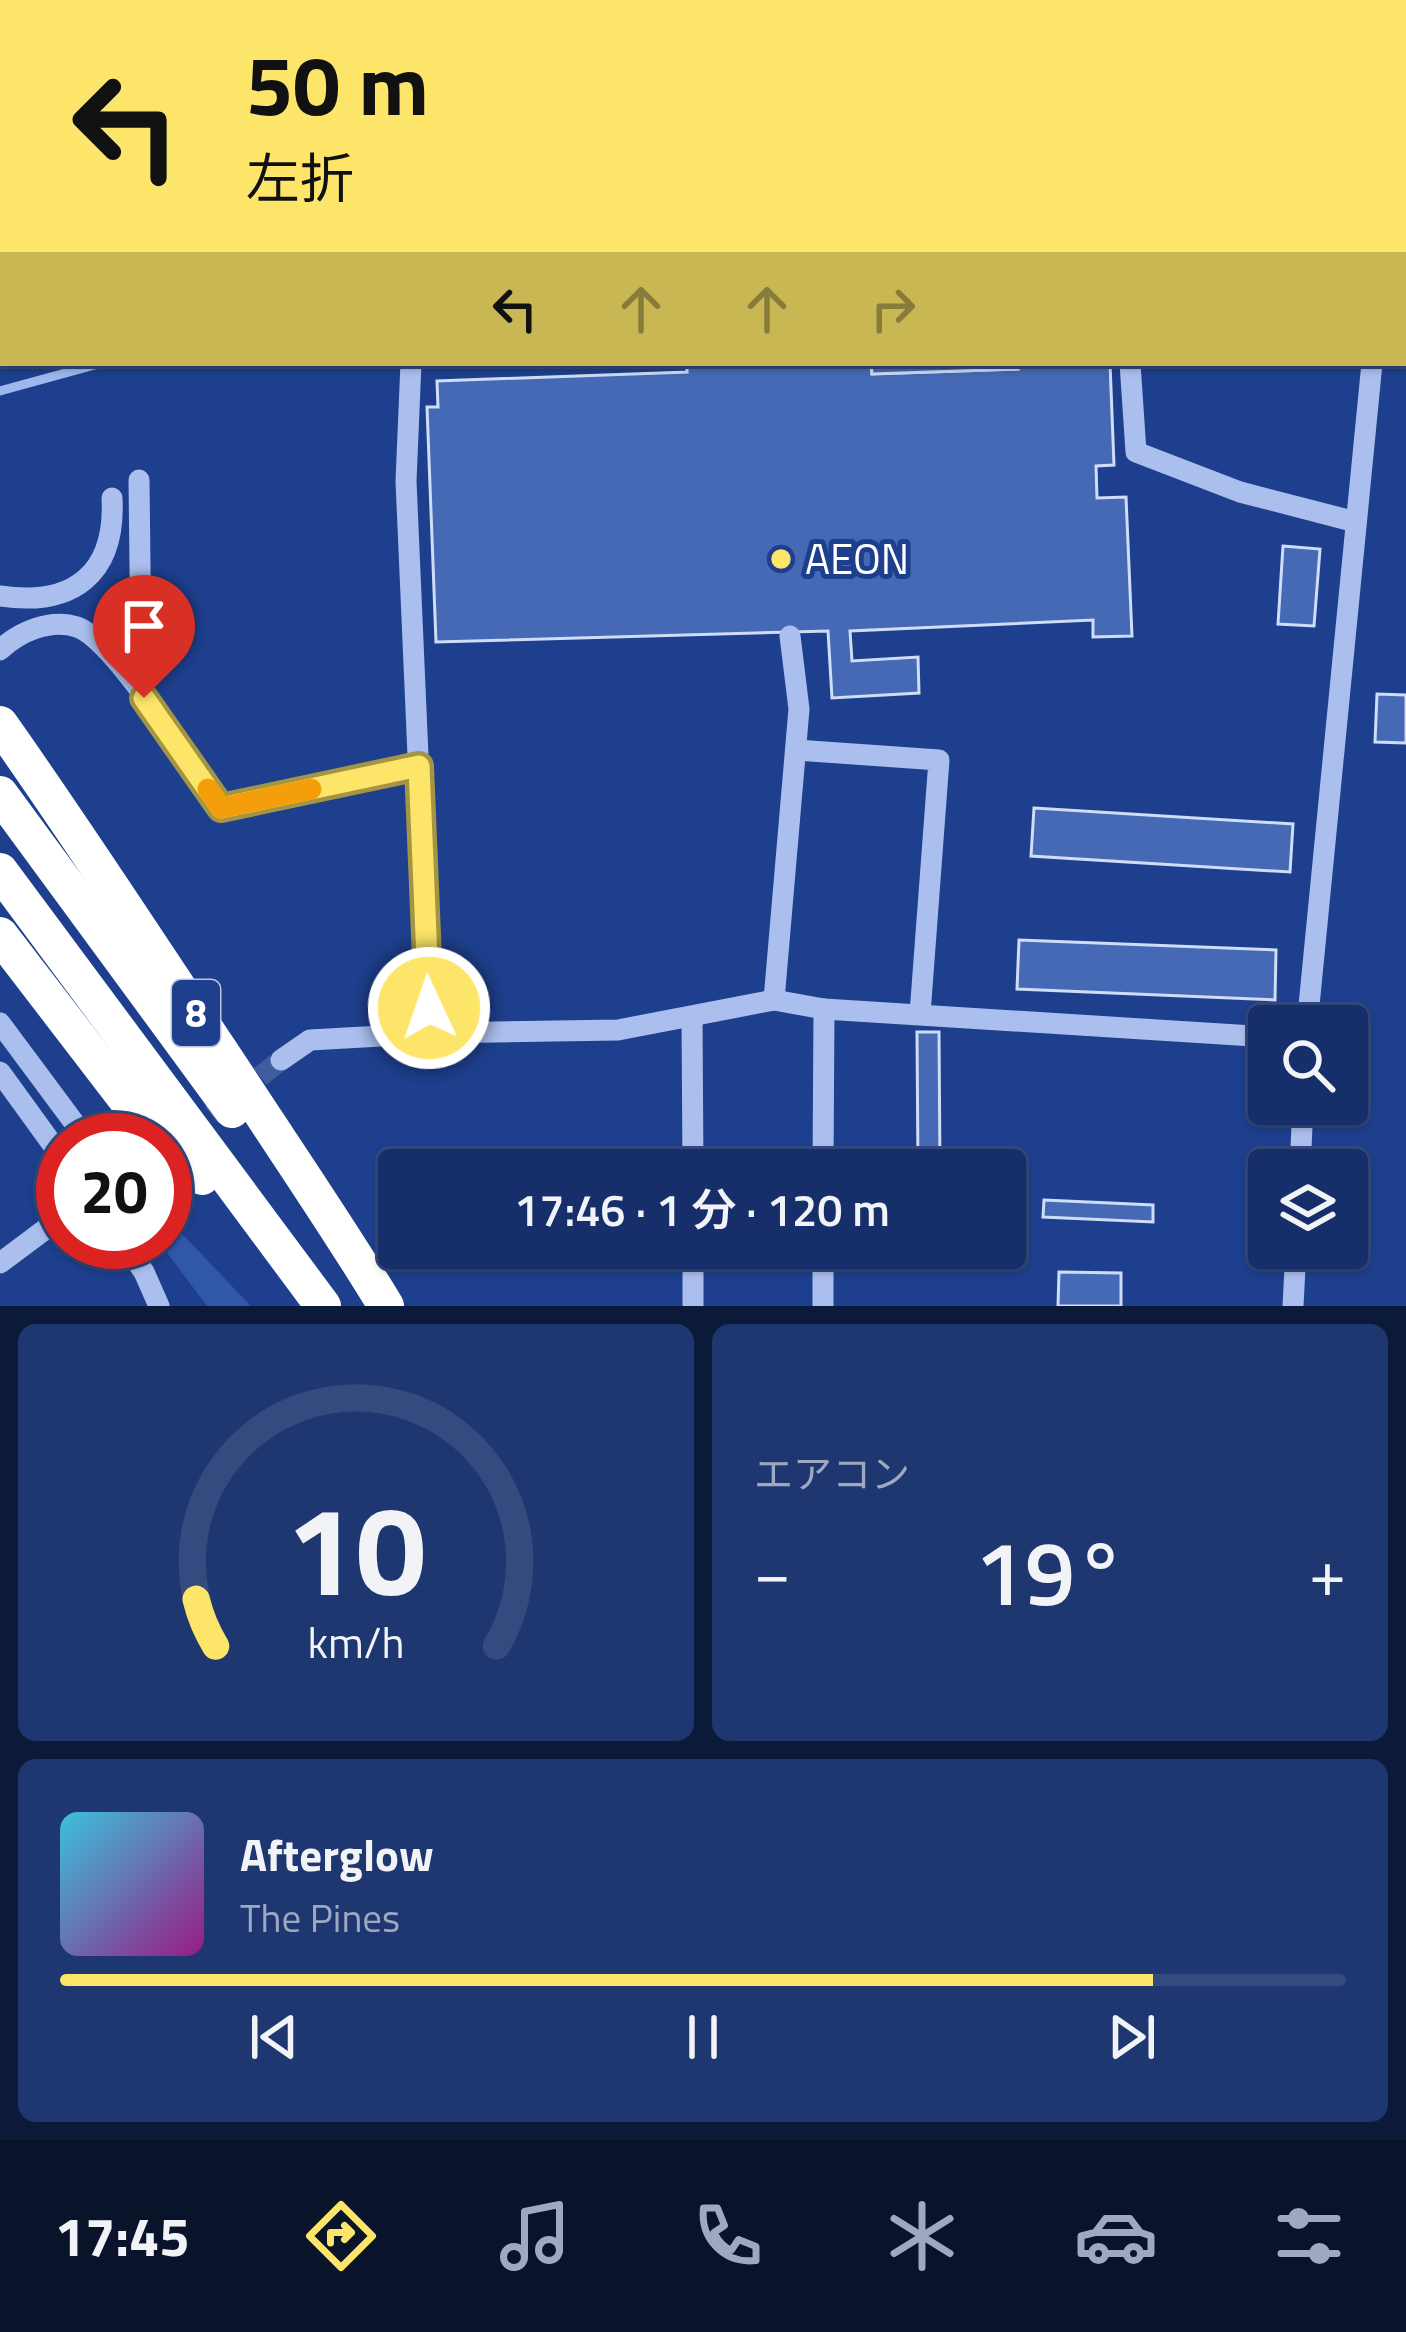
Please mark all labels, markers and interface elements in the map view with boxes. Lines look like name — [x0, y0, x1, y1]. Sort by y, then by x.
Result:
text: 50 m — [246, 20, 429, 148]
icon: left — [48, 48, 204, 204]
text: 左折 — [246, 137, 354, 219]
icon: left — [482, 276, 548, 342]
icon: ahead — [608, 276, 674, 342]
icon: ahead — [734, 276, 800, 342]
icon: right — [860, 276, 926, 342]
place label: AEON — [805, 526, 909, 590]
marker: AEON — [768, 546, 794, 572]
pin — [93, 575, 195, 698]
icon: arrive — [111, 593, 177, 659]
position arrow — [366, 945, 492, 1071]
road number: 8 — [172, 980, 220, 1046]
map controls — [1248, 1005, 1368, 1269]
button: search — [1248, 1005, 1368, 1125]
speed limit sign: 20 — [36, 1113, 192, 1269]
button: layers — [1248, 1149, 1368, 1269]
text: 17:46 · 1 分 · 120 m — [514, 1175, 890, 1243]
text: エアコン — [754, 1444, 910, 1503]
text: 10 — [286, 1454, 426, 1643]
text: 19° — [974, 1503, 1126, 1640]
text: − — [754, 1521, 791, 1622]
text: + — [1309, 1521, 1346, 1622]
text: km/h — [307, 1608, 405, 1674]
text: Afterglow — [240, 1820, 434, 1888]
text: The Pines — [240, 1888, 400, 1947]
icon: previous — [241, 2004, 307, 2070]
icon: pause — [670, 2004, 736, 2070]
icon: next — [1099, 2004, 1165, 2070]
icon: directions — [299, 2194, 383, 2278]
icon: music — [493, 2194, 577, 2278]
icon: phone — [686, 2194, 770, 2278]
icon: climate — [880, 2194, 964, 2278]
icon: car — [1074, 2194, 1158, 2278]
icon: filters — [1267, 2194, 1351, 2278]
text: 17:45 — [55, 2195, 190, 2277]

